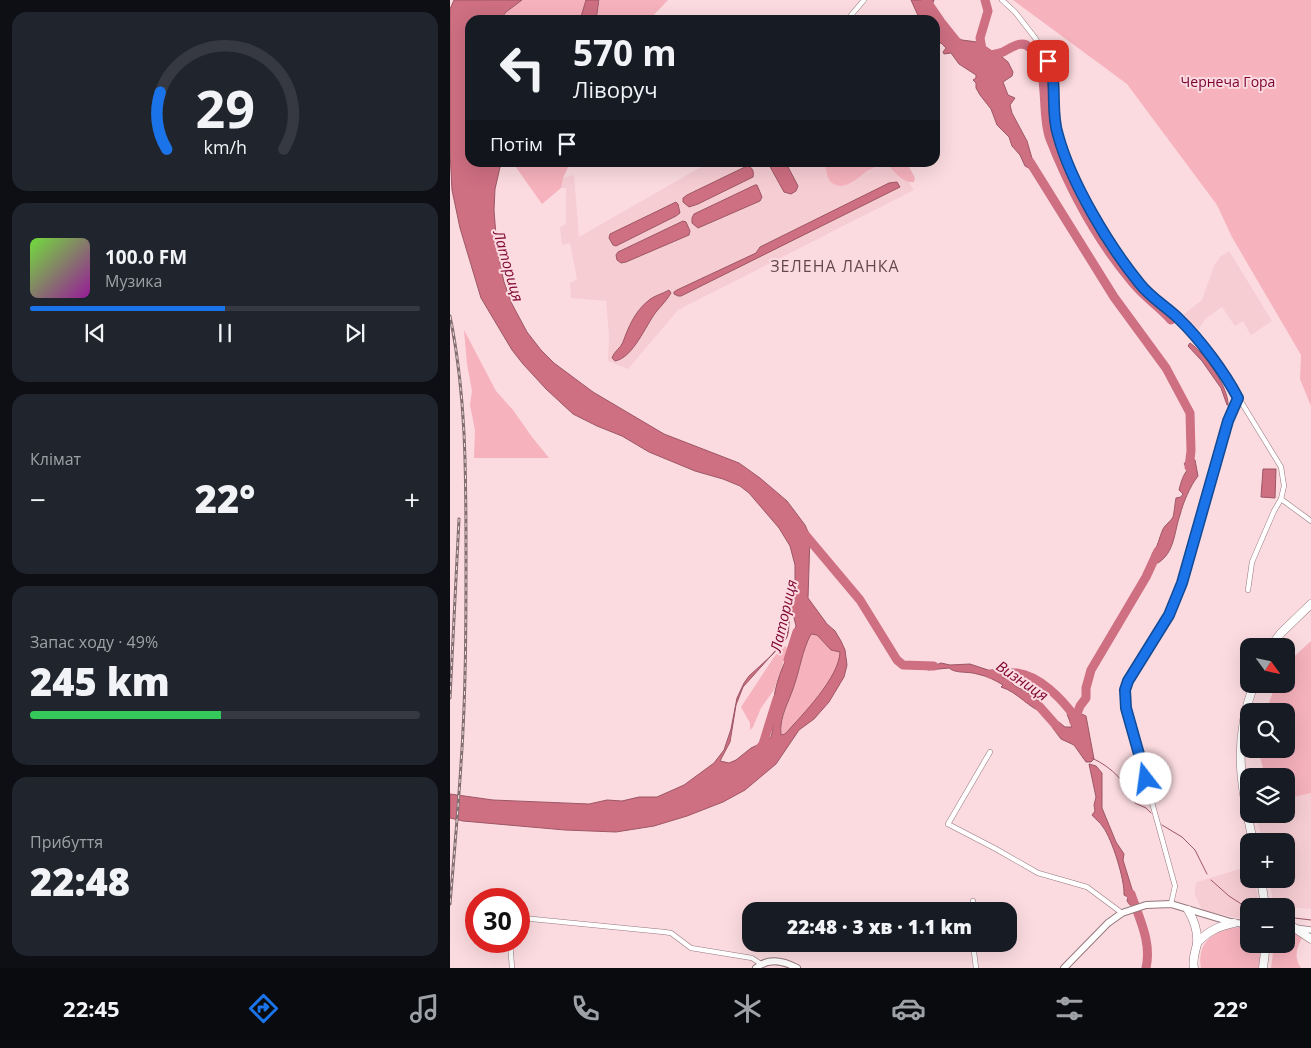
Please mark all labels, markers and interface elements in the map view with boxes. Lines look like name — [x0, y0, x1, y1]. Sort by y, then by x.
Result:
text: 570 m — [573, 29, 677, 76]
icon: left — [490, 35, 555, 100]
pin — [1027, 40, 1069, 82]
icon: arrive — [1034, 47, 1062, 75]
text: 29 — [195, 72, 255, 143]
park label: Чернеча Гора — [1181, 72, 1275, 91]
text: Ліворуч — [573, 74, 658, 104]
icon: arrive — [553, 130, 581, 158]
text: Потім — [490, 131, 543, 157]
text: km/h — [203, 135, 247, 159]
water label: Латориця — [489, 227, 529, 304]
text: 100.0 FM — [105, 244, 187, 270]
district label: ЗЕЛЕНА ЛАНКА — [770, 255, 900, 277]
text: Музика — [105, 270, 162, 292]
icon: previous — [81, 319, 109, 347]
icon: pause — [211, 319, 239, 347]
icon: next — [341, 319, 369, 347]
text: Клімат — [30, 448, 81, 470]
text: 22° — [195, 472, 255, 524]
text: − — [30, 480, 46, 518]
text: + — [404, 480, 420, 518]
water label: Латориця — [765, 577, 801, 655]
text: Запас ходу · 49% — [30, 631, 158, 653]
north arrow — [1240, 638, 1295, 692]
map controls — [1240, 638, 1295, 953]
text: 245 km — [30, 655, 170, 707]
water label: Визниця — [993, 655, 1053, 705]
button: search — [1240, 703, 1295, 758]
position arrow — [1119, 752, 1171, 804]
button: layers — [1240, 768, 1295, 823]
text: Прибуття — [30, 831, 103, 853]
button: + — [1240, 833, 1295, 888]
text: 22:48 — [30, 855, 130, 907]
speed limit sign: 30 — [465, 888, 530, 953]
button: − — [1240, 898, 1295, 953]
text: 22:48 · 3 хв · 1.1 km — [787, 914, 972, 940]
icon: directions — [246, 991, 281, 1026]
icon: music — [407, 991, 442, 1026]
icon: phone — [568, 991, 603, 1026]
icon: climate — [730, 991, 765, 1026]
icon: car — [891, 991, 926, 1026]
icon: filters — [1052, 991, 1087, 1026]
text: 22:45 — [63, 993, 120, 1023]
text: 22° — [1213, 993, 1248, 1023]

